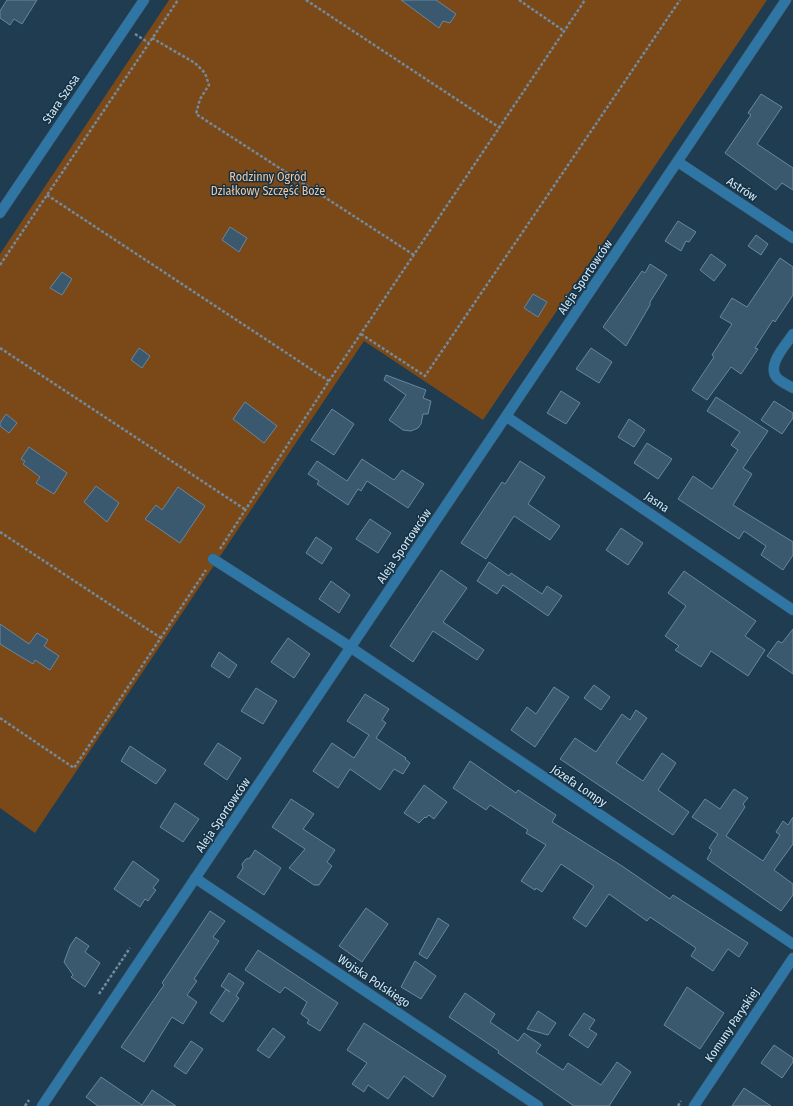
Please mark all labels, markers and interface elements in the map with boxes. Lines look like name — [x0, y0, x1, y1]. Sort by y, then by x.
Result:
street label: Stara Szosa — [40, 72, 82, 126]
park label: Rodzinny Ogród Działkowy Szczęść Boże — [211, 170, 325, 198]
street label: Astrów — [724, 174, 760, 204]
street label: Aleja Sportowców — [555, 237, 615, 317]
street label: Jasna — [642, 489, 672, 515]
street label: Aleja Sportowców — [374, 506, 434, 586]
street label: Józefa Lompy — [548, 762, 610, 810]
street label: Aleja Sportowców — [193, 775, 253, 855]
street label: Wojska Polskiego — [335, 952, 413, 1010]
street label: Komuny Paryskiej — [702, 985, 762, 1065]

